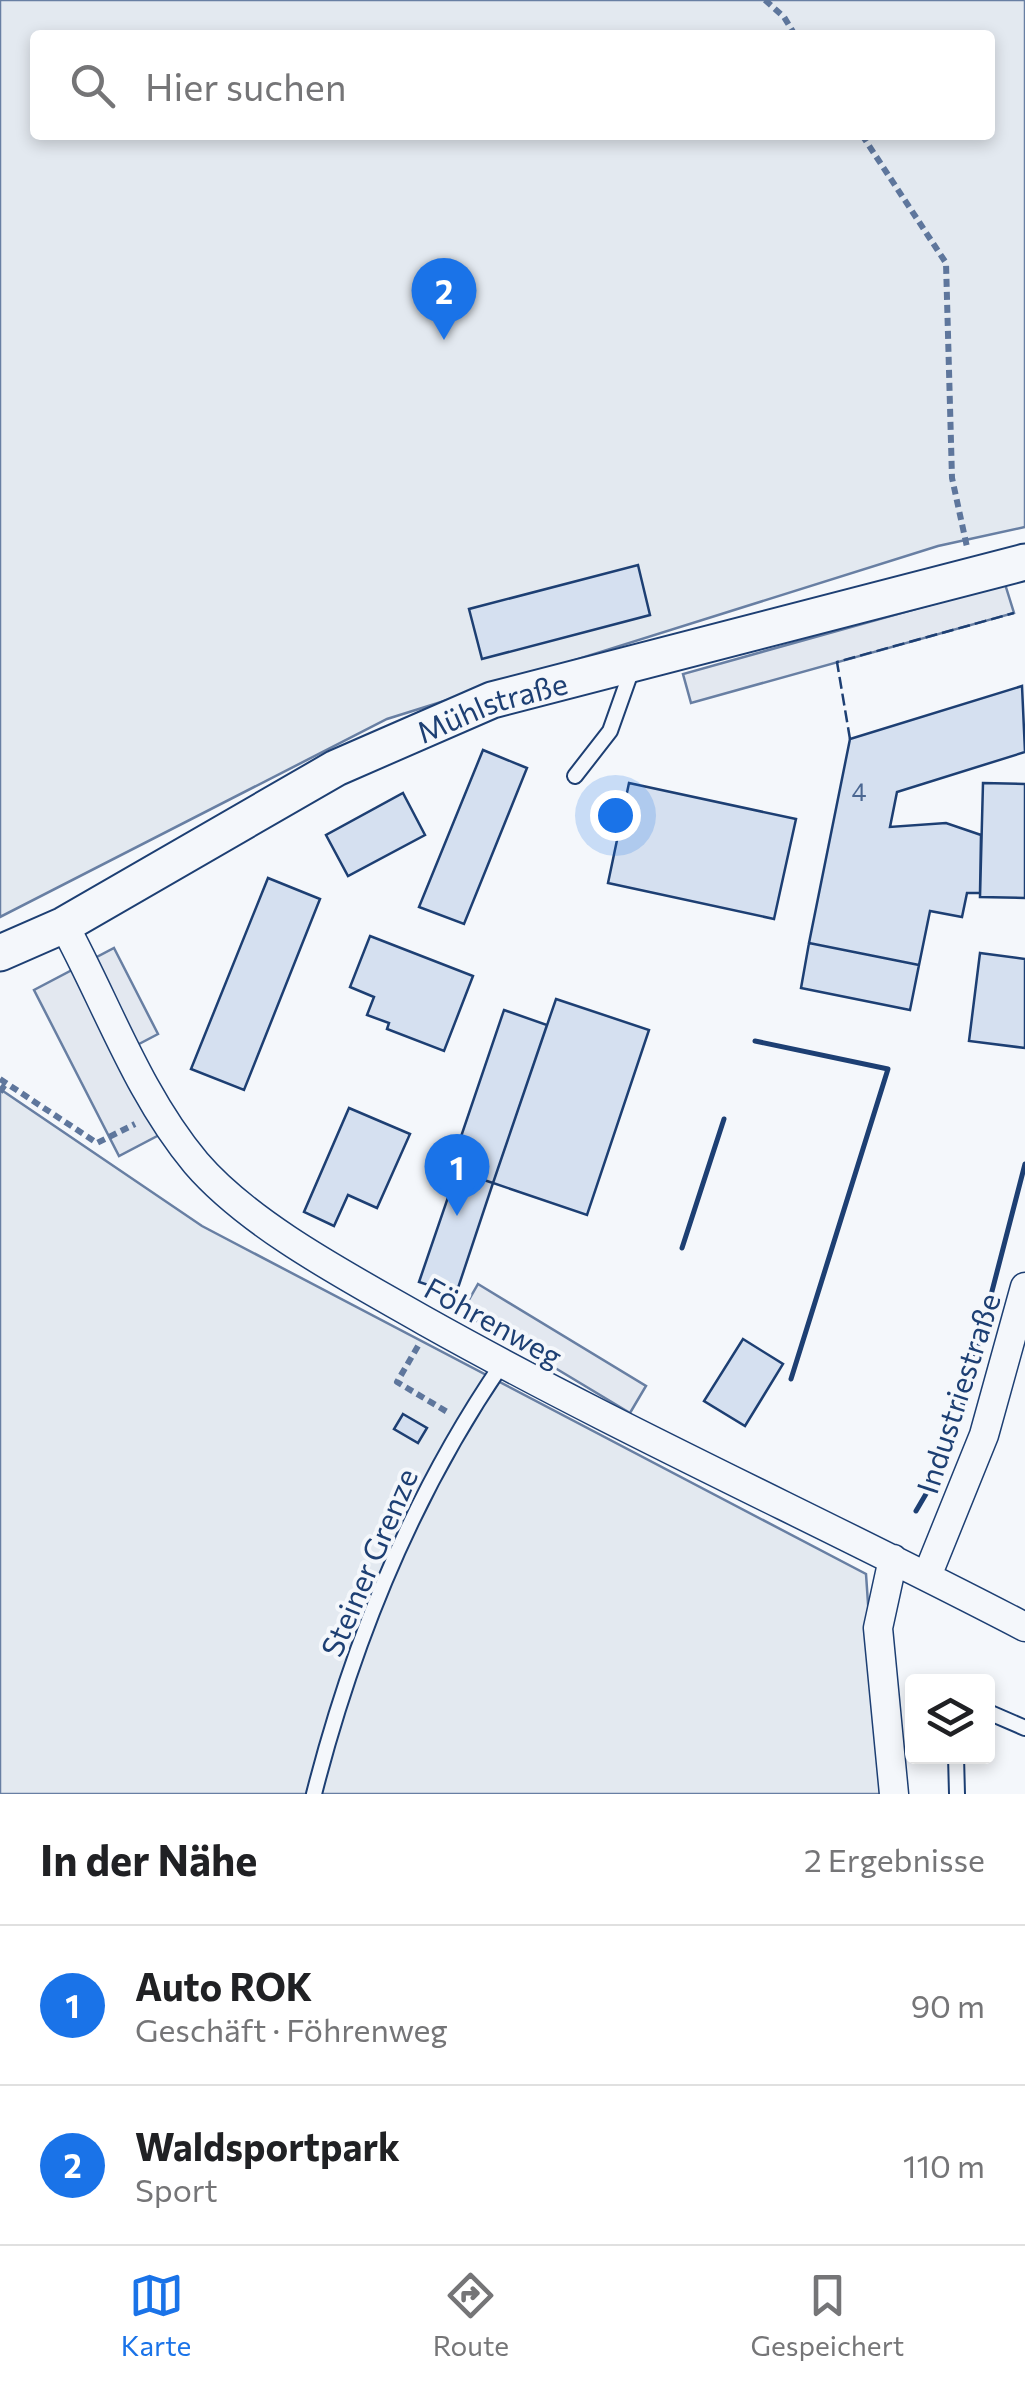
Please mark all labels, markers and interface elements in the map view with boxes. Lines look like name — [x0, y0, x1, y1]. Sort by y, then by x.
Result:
search box — [30, 30, 995, 140]
icon: search — [65, 58, 120, 113]
text: Hier suchen — [145, 62, 347, 109]
pin: 2 — [412, 258, 476, 340]
street label: Mühlstraße — [410, 663, 571, 749]
house number: 4 — [851, 776, 867, 806]
your location — [590, 790, 641, 841]
pin: 1 — [424, 1134, 490, 1216]
street label: Föhrenweg — [419, 1268, 569, 1374]
street label: Industriestraße — [907, 1288, 1007, 1498]
street label: Steiner Grenze — [312, 1462, 424, 1662]
map controls — [905, 1674, 995, 1764]
button: layers — [905, 1674, 995, 1764]
text: In der Nähe — [40, 1833, 257, 1885]
text: 2 Ergebnisse — [804, 1839, 985, 1879]
text: Auto ROK — [135, 1962, 312, 2009]
text: 1 — [65, 1985, 80, 2025]
text: 90 m — [911, 1985, 985, 2025]
text: Geschäft · Föhrenweg — [135, 2009, 448, 2049]
text: Waldsportpark — [135, 2122, 400, 2169]
text: 2 — [63, 2145, 82, 2185]
text: 110 m — [903, 2145, 985, 2185]
text: Sport — [135, 2169, 218, 2209]
tab: Karte — [121, 2268, 191, 2362]
tab: Route — [433, 2268, 509, 2362]
tab: Gespeichert — [750, 2268, 904, 2362]

